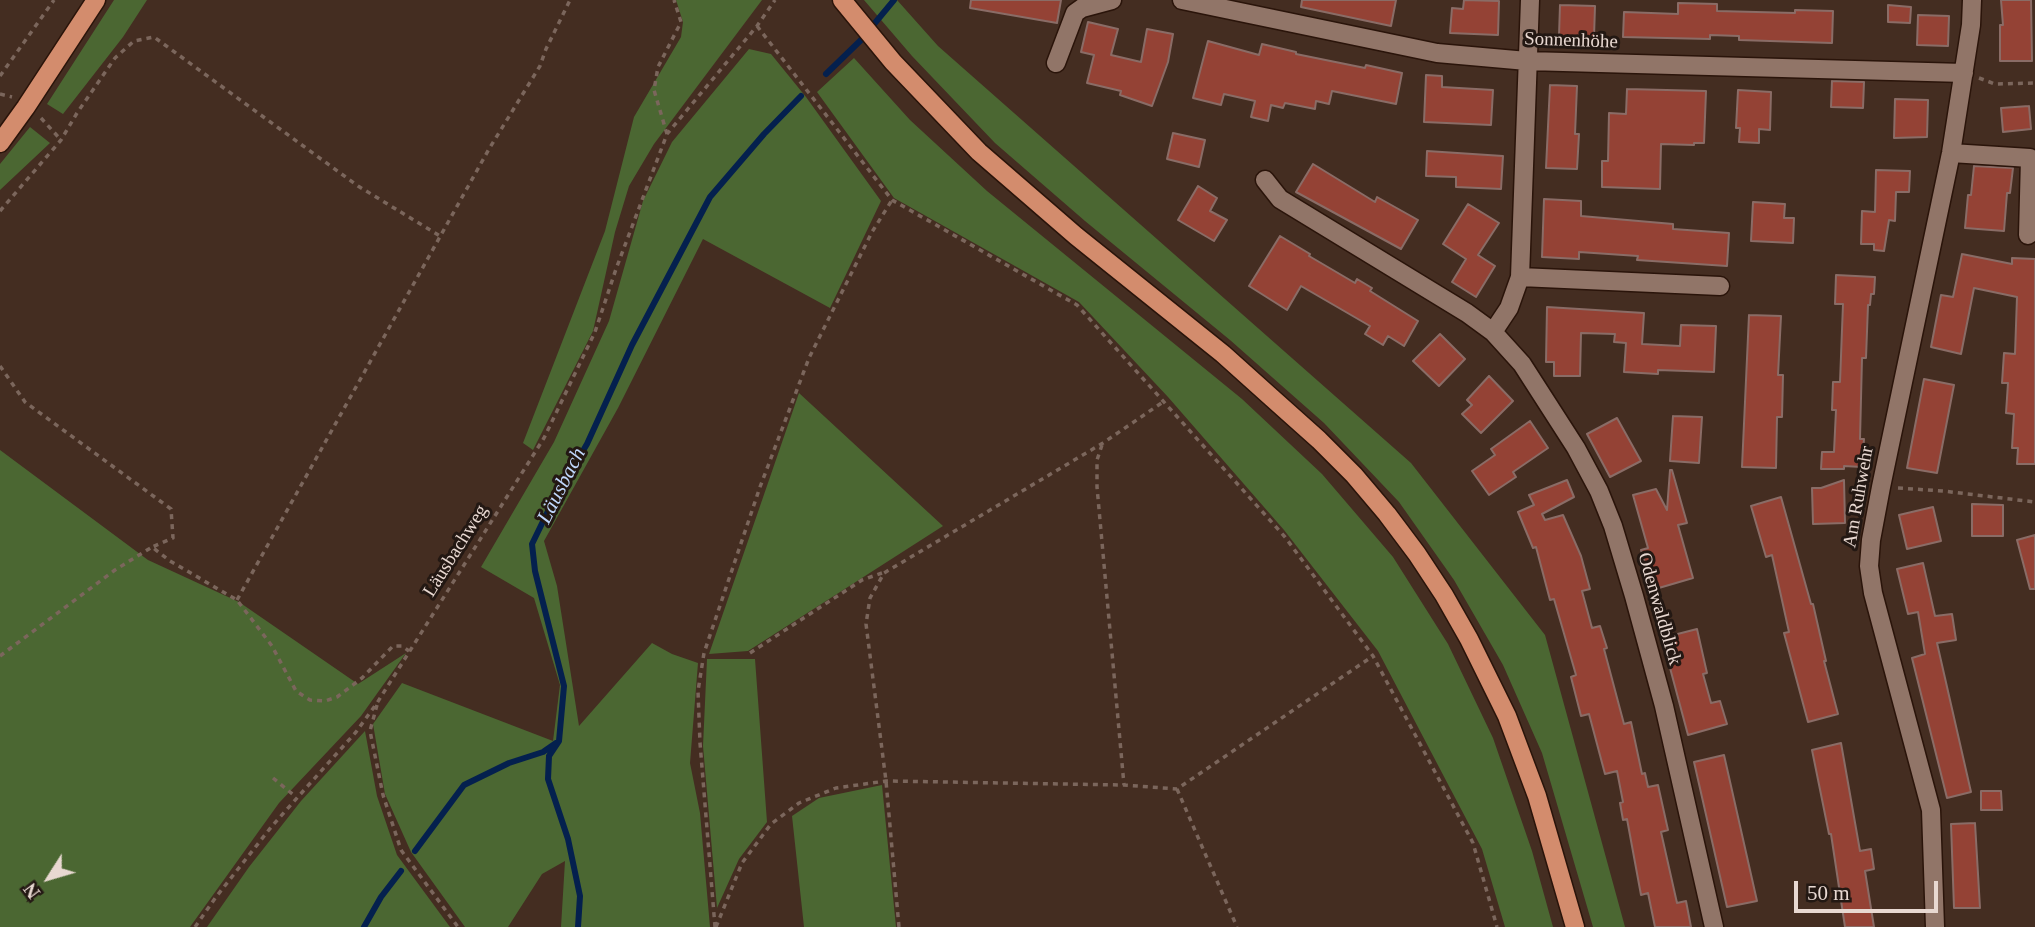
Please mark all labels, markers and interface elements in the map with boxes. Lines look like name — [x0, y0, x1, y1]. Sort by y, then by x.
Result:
street label: Sonnenhöhe — [1524, 28, 1618, 54]
water label: Läusbach — [532, 444, 592, 528]
street label: Am Ruhwehr — [1839, 444, 1879, 550]
street label: Läusbachweg — [419, 501, 493, 601]
street label: Odenwaldblick — [1632, 550, 1686, 668]
north arrow — [14, 843, 84, 913]
scale bar — [1797, 867, 1940, 911]
text: N — [19, 879, 44, 903]
text: 50 m — [1807, 881, 1850, 905]

